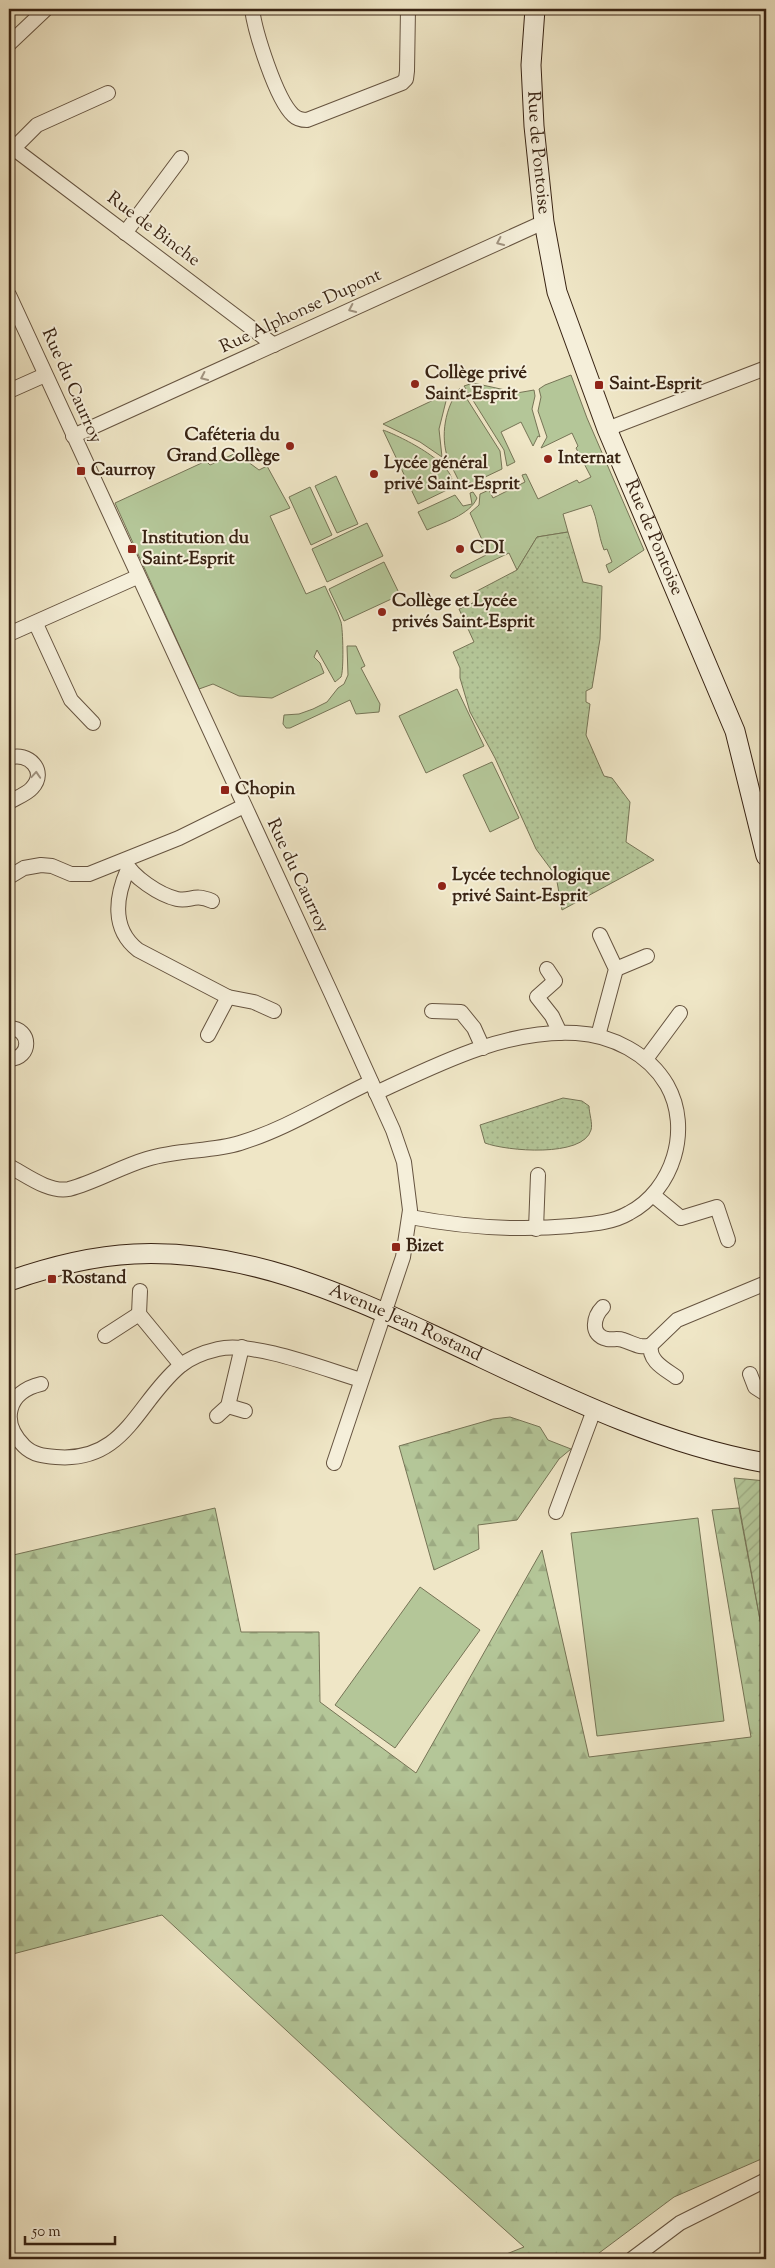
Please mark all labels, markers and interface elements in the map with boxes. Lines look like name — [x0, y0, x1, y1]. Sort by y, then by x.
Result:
street label: Rue de Pontoise — [519, 90, 556, 215]
street label: Rue de Binche — [101, 186, 205, 274]
one-way arrow — [496, 235, 505, 246]
street label: Rue Alphonse Dupont — [216, 263, 386, 361]
one-way arrow — [348, 303, 357, 314]
street label: Rue du Caurroy — [34, 324, 108, 448]
place label: Collège privé Saint-Esprit — [425, 361, 528, 408]
one-way arrow — [200, 370, 209, 381]
place label: Saint-Esprit — [609, 372, 703, 398]
marker: Collège privé Saint-Esprit — [409, 378, 421, 390]
marker: Saint-Esprit — [593, 379, 605, 391]
place label: Caféteria du Grand Collège — [167, 423, 281, 470]
marker: Caféteria du Grand Collège — [284, 440, 296, 452]
place label: Internat — [558, 446, 621, 472]
place label: Lycée général privé Saint-Esprit — [384, 451, 520, 498]
marker: Internat — [542, 453, 554, 465]
place label: Caurroy — [91, 458, 155, 484]
marker: Caurroy — [75, 465, 87, 477]
marker: Lycée général privé Saint-Esprit — [368, 468, 380, 480]
street label: Rue de Pontoise — [617, 476, 689, 600]
place label: Institution du Saint-Esprit — [142, 526, 250, 573]
place label: CDI — [470, 536, 505, 562]
marker: Institution du Saint-Esprit — [126, 543, 138, 555]
marker: CDI — [454, 543, 466, 555]
place label: Collège et Lycée privés Saint-Esprit — [392, 589, 536, 636]
marker: Collège et Lycée privés Saint-Esprit — [376, 606, 388, 618]
one-way arrow — [30, 771, 41, 779]
place label: Chopin — [235, 777, 296, 803]
marker: Chopin — [219, 784, 231, 796]
street label: Rue du Caurroy — [259, 814, 335, 938]
place label: Lycée technologique privé Saint-Esprit — [452, 863, 611, 910]
marker: Lycée technologique privé Saint-Esprit — [436, 880, 448, 892]
place label: Bizet — [406, 1234, 445, 1260]
marker: Bizet — [390, 1241, 402, 1253]
place label: Rostand — [62, 1266, 127, 1292]
marker: Rostand — [46, 1273, 58, 1285]
street label: Avenue Jean Rostand — [325, 1278, 486, 1369]
scale bar — [25, 2213, 115, 2245]
text: 50 m — [31, 2222, 61, 2243]

